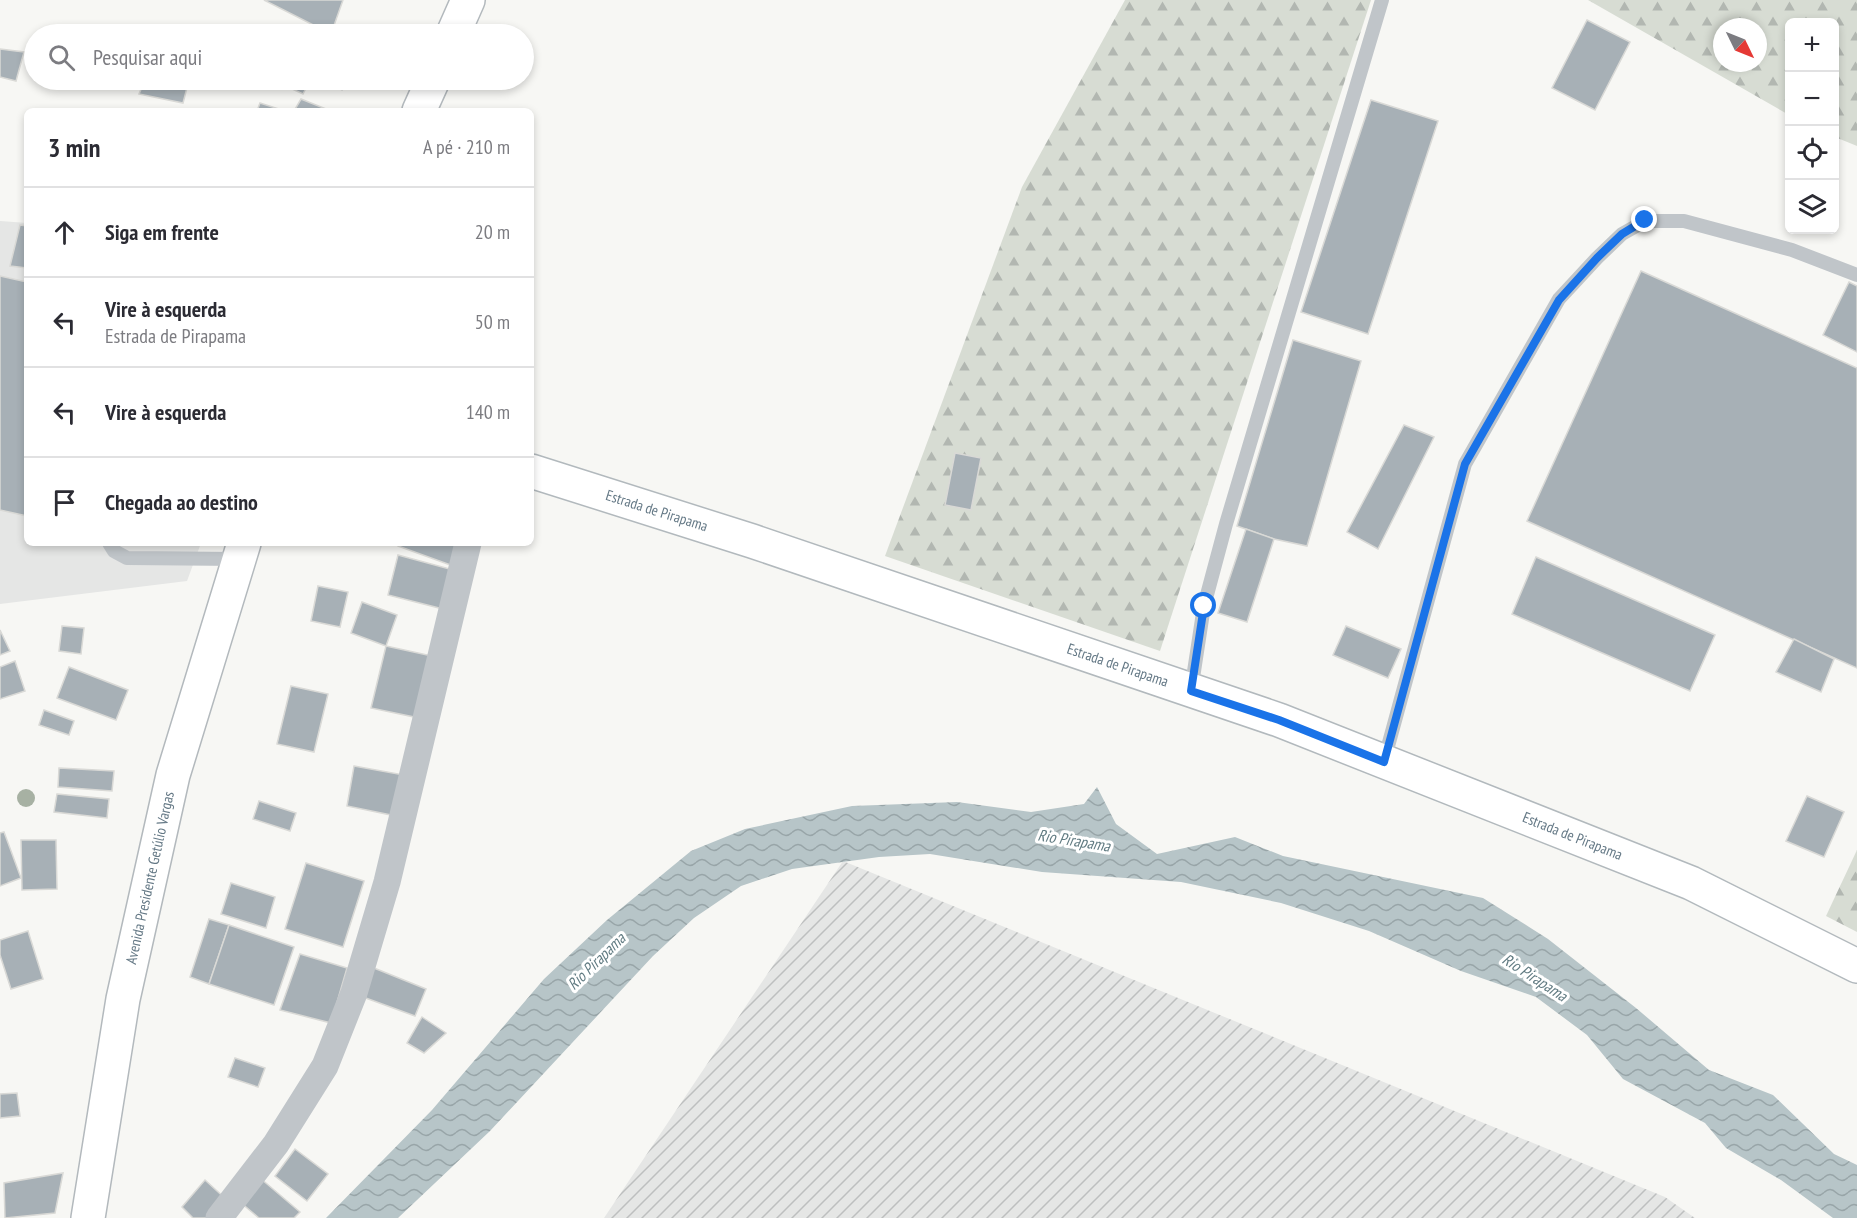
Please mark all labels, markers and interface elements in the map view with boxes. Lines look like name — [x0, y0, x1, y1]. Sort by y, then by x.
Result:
north arrow — [1713, 18, 1767, 72]
map controls — [1785, 18, 1839, 234]
button: + — [1785, 18, 1839, 72]
search box — [24, 24, 534, 90]
icon: search — [45, 41, 78, 74]
text: Pesquisar aqui — [93, 43, 202, 71]
button: − — [1785, 72, 1839, 126]
button: locate — [1785, 126, 1839, 180]
text: 3 min — [48, 131, 101, 164]
text: A pé · 210 m — [423, 134, 510, 160]
button: layers — [1785, 180, 1839, 234]
route end — [1631, 206, 1657, 232]
icon: ahead — [48, 216, 81, 249]
text: Siga em frente — [105, 218, 219, 246]
text: 20 m — [475, 219, 510, 245]
text: Vire à esquerda — [105, 295, 226, 323]
icon: left — [48, 306, 81, 339]
text: 50 m — [475, 309, 510, 335]
text: Estrada de Pirapama — [105, 323, 246, 349]
icon: left — [48, 396, 81, 429]
text: Vire à esquerda — [105, 398, 226, 426]
text: 140 m — [466, 399, 510, 425]
street label: Estrada de Pirapama — [604, 485, 710, 535]
icon: arrive — [48, 486, 81, 519]
text: Chegada ao destino — [105, 488, 258, 516]
route start — [1190, 592, 1216, 618]
street label: Estrada de Pirapama — [1065, 639, 1171, 691]
street label: Avenida Presidente Getúlio Vargas — [121, 790, 178, 966]
street label: Estrada de Pirapama — [1520, 807, 1625, 864]
water label: Rio Pirapama — [1036, 824, 1113, 856]
water label: Rio Pirapama — [563, 927, 630, 994]
water label: Rio Pirapama — [1499, 949, 1572, 1006]

